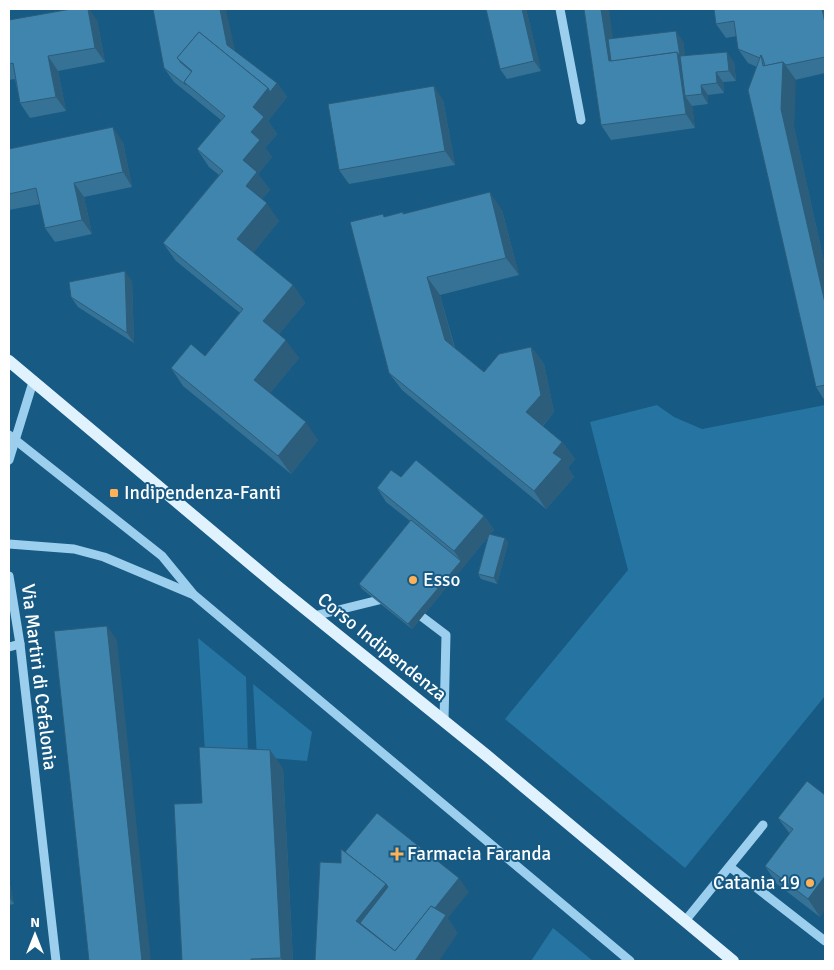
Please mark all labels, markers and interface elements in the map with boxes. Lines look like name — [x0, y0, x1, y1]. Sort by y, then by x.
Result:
place label: Indipendenza-Fanti — [124, 481, 281, 505]
marker: Indipendenza-Fanti — [108, 487, 120, 499]
place label: Esso — [423, 568, 460, 592]
marker: Esso — [407, 574, 419, 586]
street label: Via Martiri di Cefalonia — [16, 583, 62, 771]
street label: Corso Indipendenza — [312, 587, 452, 707]
place label: Farmacia Faranda — [407, 842, 551, 866]
marker: Farmacia Faranda — [391, 848, 403, 860]
place label: Catania 19 — [713, 871, 800, 895]
marker: Catania 19 — [804, 877, 816, 889]
north arrow — [10, 910, 60, 960]
text: N — [30, 914, 40, 931]

